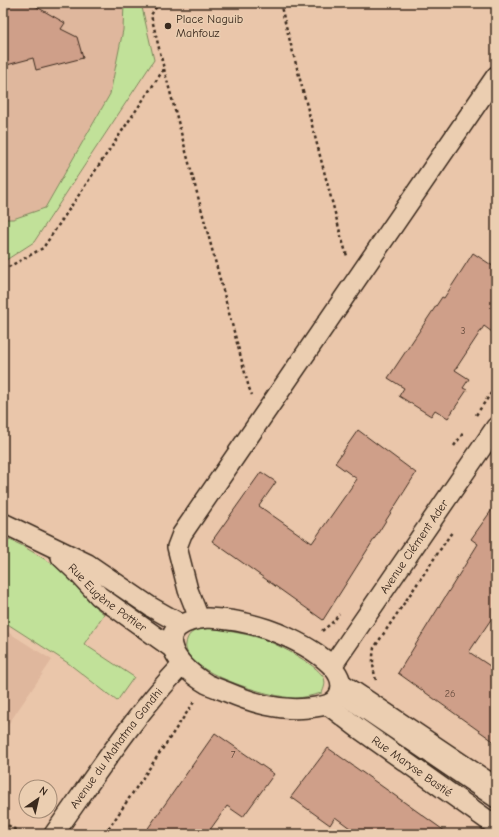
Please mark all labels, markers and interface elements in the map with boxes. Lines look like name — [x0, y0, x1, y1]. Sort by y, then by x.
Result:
place label: Place Naguib Mahfouz — [176, 12, 243, 40]
marker: Place Naguib Mahfouz — [163, 21, 173, 31]
house number: 3 — [460, 325, 466, 337]
street label: Avenue Clément Ader — [377, 497, 451, 596]
street label: Rue Eugène Pottier — [65, 561, 150, 635]
street label: Avenue du Mahatma Gandhi — [67, 685, 165, 811]
house number: 26 — [445, 688, 455, 700]
street label: Rue Maryse Bastié — [369, 733, 455, 800]
house number: 7 — [231, 749, 236, 761]
north arrow — [18, 779, 58, 819]
text: N — [37, 784, 50, 799]

